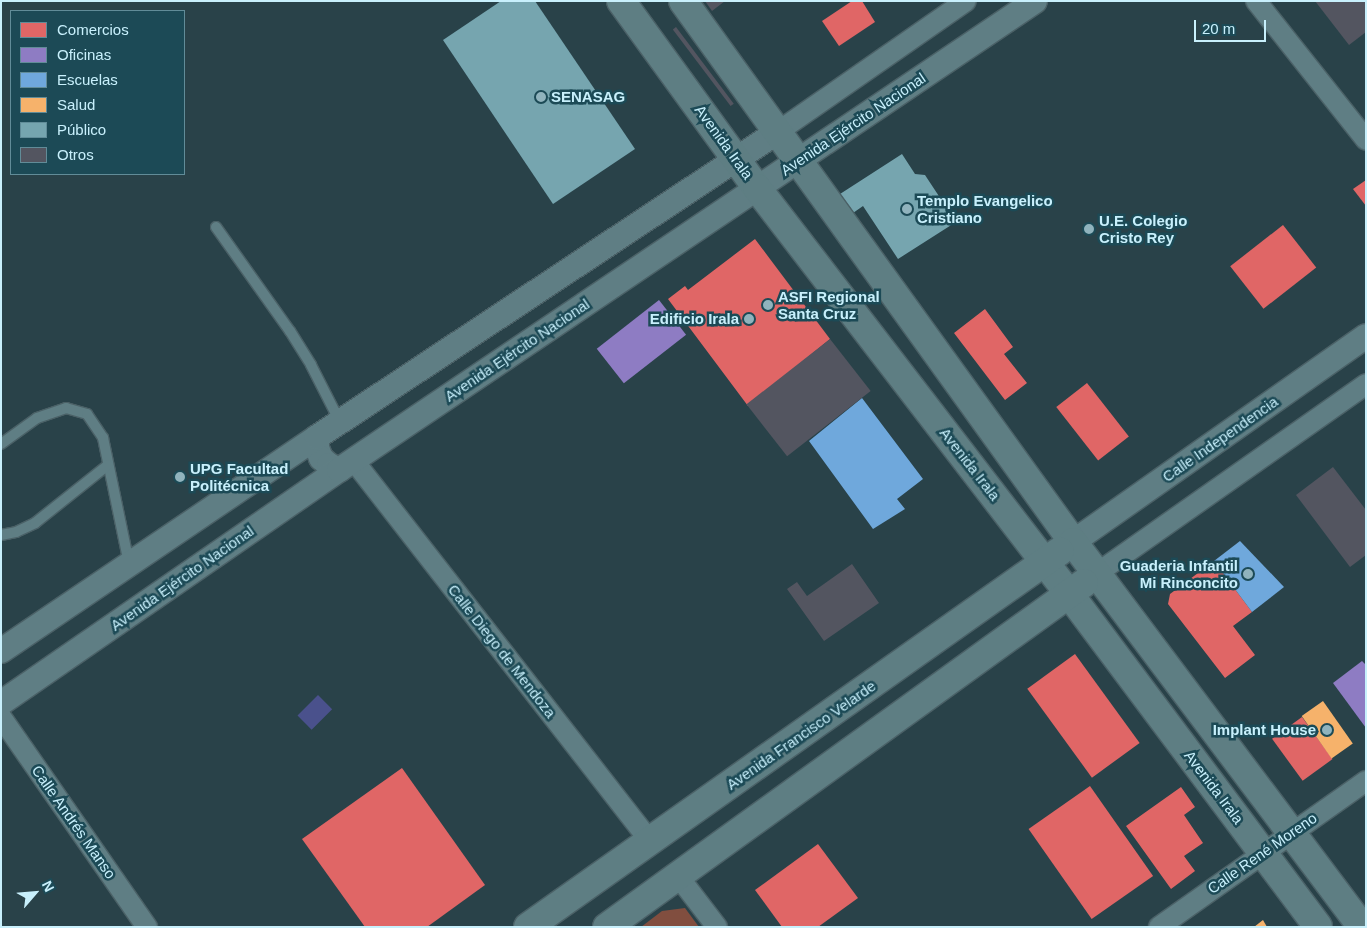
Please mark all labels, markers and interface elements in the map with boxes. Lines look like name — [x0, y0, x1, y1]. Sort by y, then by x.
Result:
legend — [10, 10, 185, 175]
scale bar — [1197, 10, 1270, 42]
text: 20 m — [1202, 20, 1235, 37]
text: Comercios — [57, 21, 129, 38]
text: Oficinas — [57, 46, 111, 63]
street label: Avenida Ejército Nacional — [777, 69, 929, 179]
text: Escuelas — [57, 71, 118, 88]
place label: SENASAG — [551, 88, 625, 106]
marker: SENASAG — [535, 91, 547, 103]
text: Salud — [57, 96, 95, 113]
street label: Avenida Irala — [691, 101, 757, 183]
text: Público — [57, 121, 106, 138]
text: Otros — [57, 146, 94, 163]
place label: Templo Evangelico Cristiano — [917, 191, 1053, 226]
marker: Templo Evangelico Cristiano — [901, 203, 913, 215]
place label: U.E. Colegio Cristo Rey — [1099, 211, 1187, 246]
marker: U.E. Colegio Cristo Rey — [1083, 223, 1095, 235]
place label: ASFI Regional Santa Cruz — [778, 287, 880, 322]
street label: Avenida Ejército Nacional — [441, 295, 593, 405]
marker: ASFI Regional Santa Cruz — [762, 299, 774, 311]
place label: Edificio Irala — [650, 310, 739, 328]
marker: Edificio Irala — [743, 313, 755, 325]
street label: Calle Independencia — [1159, 392, 1281, 486]
street label: Avenida Irala — [936, 424, 1004, 504]
place label: UPG Facultad Politécnica — [190, 459, 288, 494]
marker: UPG Facultad Politécnica — [174, 471, 186, 483]
street label: Avenida Ejército Nacional — [107, 522, 257, 634]
place label: Guaderia Infantil Mi Rinconcito — [1120, 556, 1238, 591]
marker: Guaderia Infantil Mi Rinconcito — [1242, 568, 1254, 580]
street label: Calle Diego de Mendoza — [444, 581, 560, 721]
street label: Avenida Francisco Velarde — [723, 677, 879, 793]
place label: Implant House — [1213, 721, 1316, 739]
marker: Implant House — [1320, 723, 1334, 737]
street label: Avenida Irala — [1181, 747, 1247, 827]
street label: Calle Andrés Manso — [28, 762, 120, 882]
street label: Calle René Moreno — [1204, 809, 1320, 897]
north arrow — [10, 868, 60, 918]
text: N — [39, 878, 58, 894]

